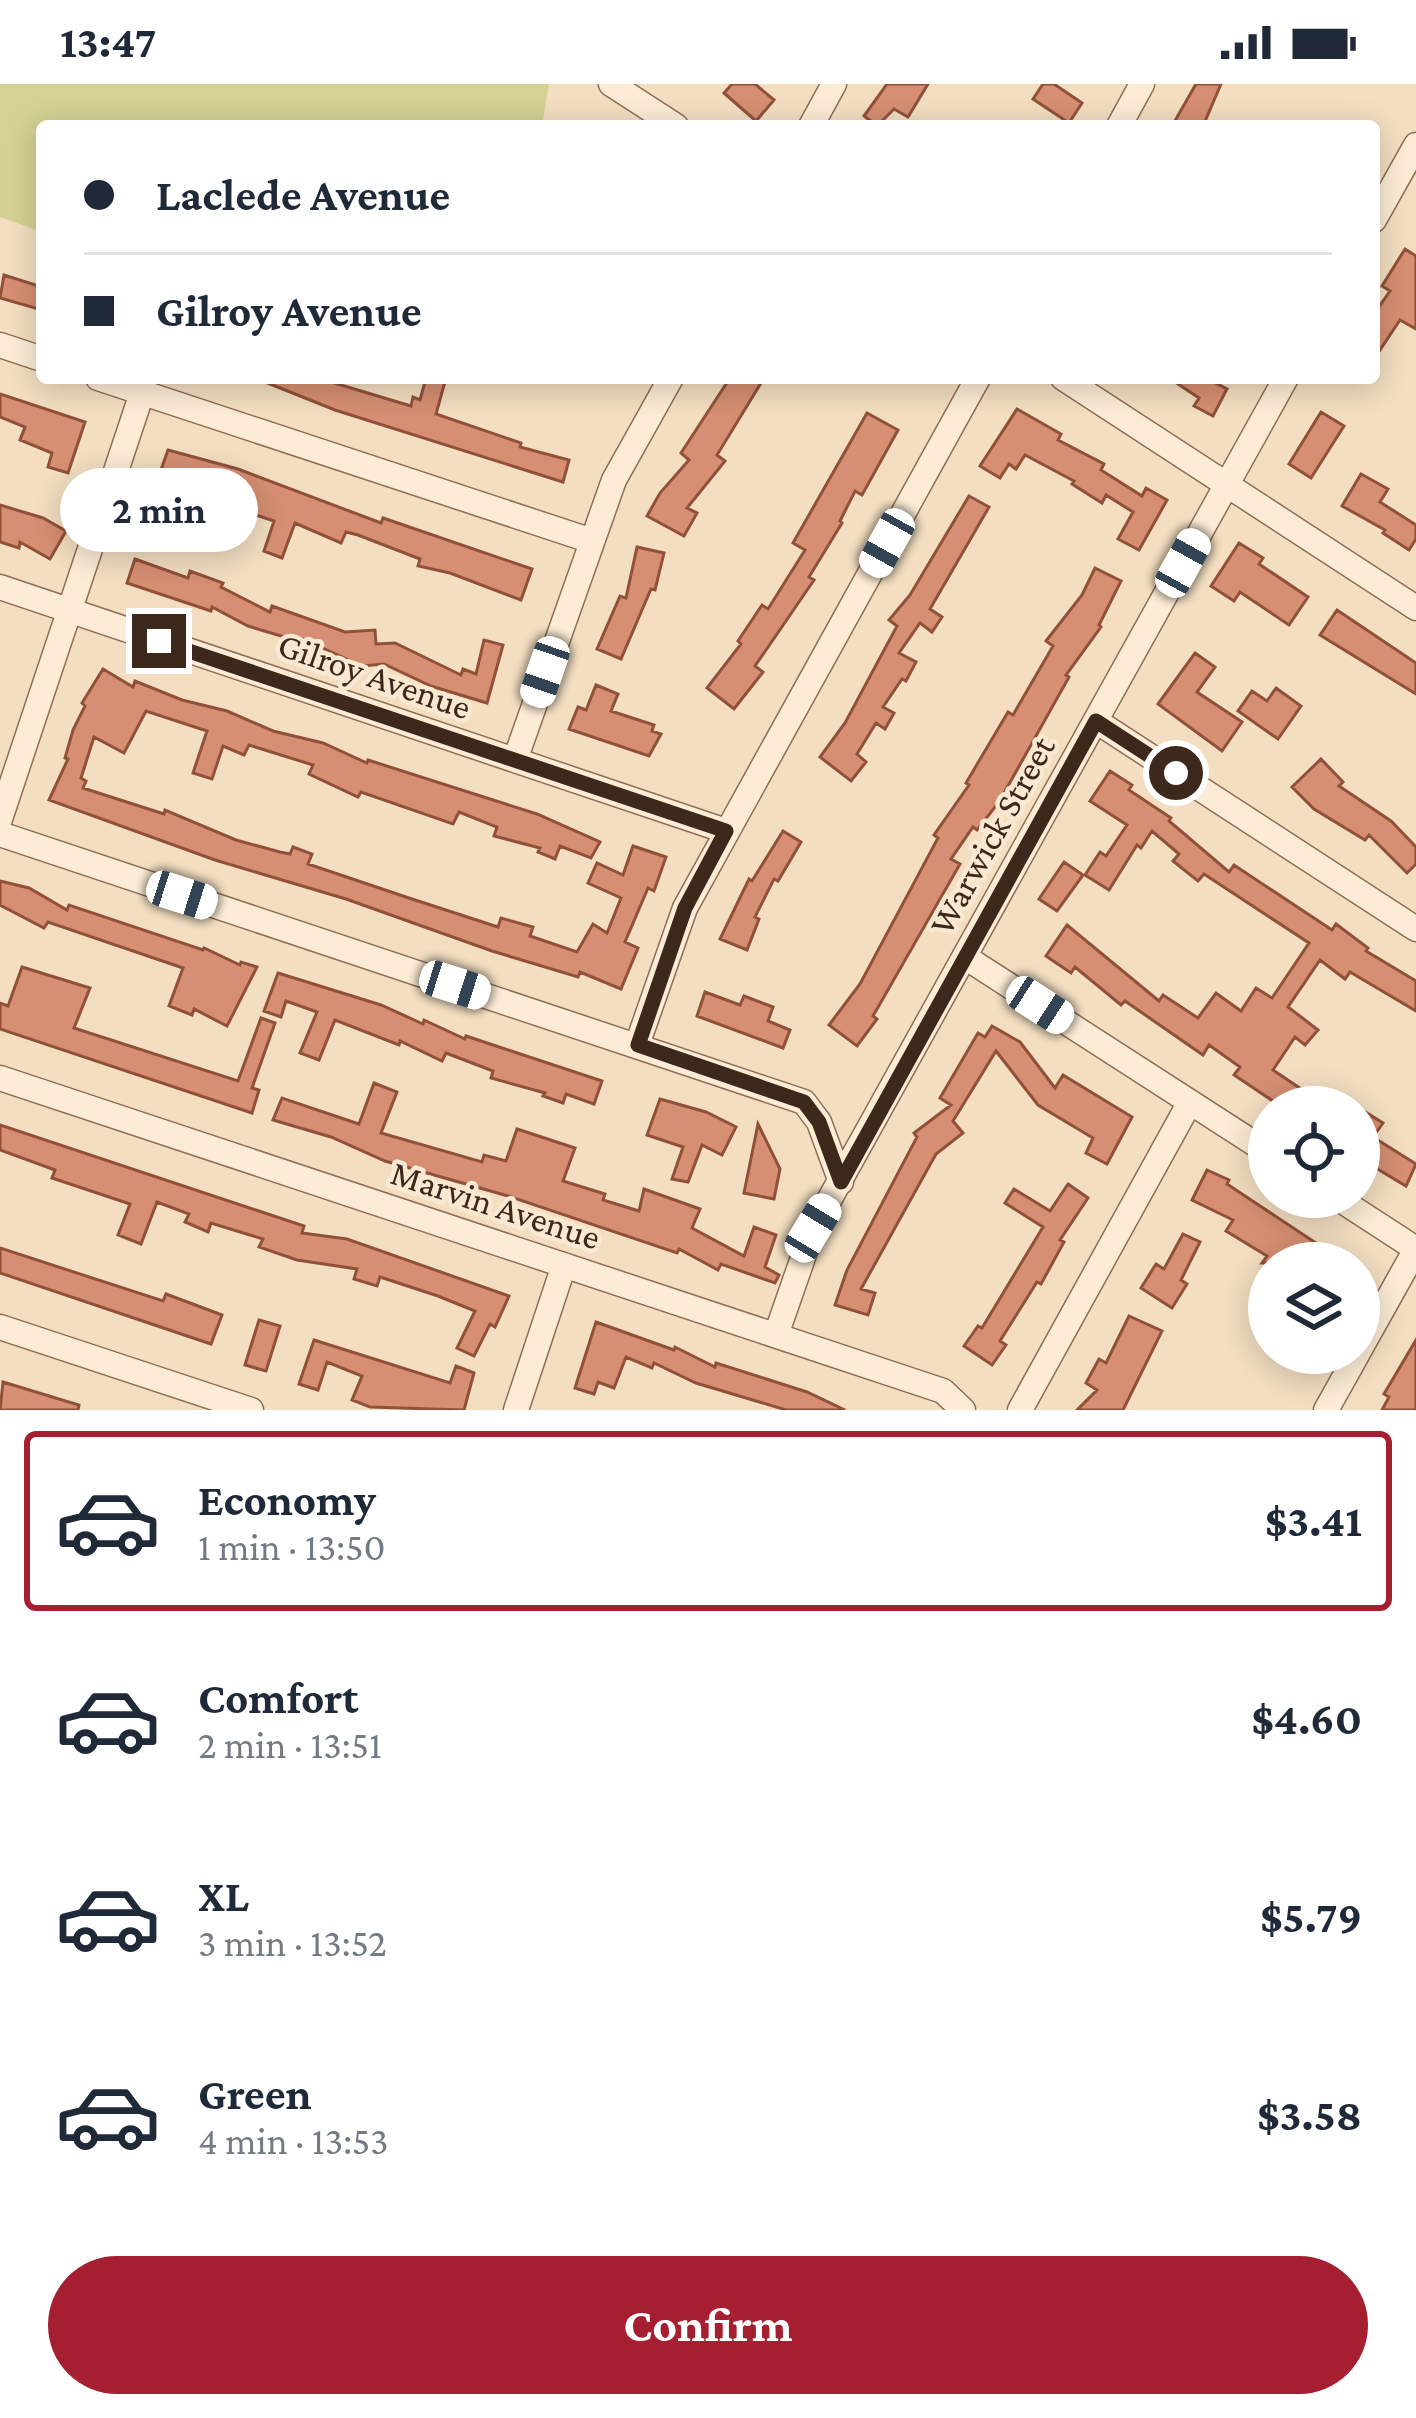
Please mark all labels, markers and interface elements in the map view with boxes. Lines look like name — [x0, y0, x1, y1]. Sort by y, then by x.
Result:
text: 13:47 — [60, 17, 156, 67]
text: Laclede Avenue — [156, 170, 450, 220]
text: Gilroy Avenue — [156, 286, 422, 336]
callout: 2 min — [60, 467, 258, 551]
text: 2 min — [112, 488, 206, 531]
car — [854, 503, 920, 583]
car — [1150, 523, 1216, 603]
route end — [132, 614, 186, 668]
street label: Gilroy Avenue — [273, 624, 476, 728]
car — [516, 632, 574, 712]
street label: Warwick Street — [921, 729, 1063, 941]
route start — [1149, 746, 1203, 800]
car — [142, 867, 222, 923]
car — [415, 957, 495, 1013]
car — [1000, 970, 1080, 1040]
map controls — [1248, 1086, 1380, 1374]
button: locate — [1248, 1086, 1380, 1218]
street label: Marvin Avenue — [386, 1152, 605, 1258]
car — [779, 1188, 847, 1268]
button: layers — [1248, 1242, 1380, 1374]
icon: car — [54, 1467, 162, 1575]
text: Economy — [198, 1475, 376, 1525]
text: $3.41 — [1265, 1496, 1362, 1546]
text: 1 min · 13:50 — [198, 1525, 386, 1568]
icon: car — [54, 1665, 162, 1773]
text: Comfort — [198, 1673, 359, 1723]
text: $4.60 — [1251, 1694, 1362, 1744]
text: 2 min · 13:51 — [198, 1723, 382, 1766]
icon: car — [54, 1863, 162, 1971]
text: XL — [198, 1871, 249, 1921]
text: $5.79 — [1260, 1892, 1362, 1942]
text: 3 min · 13:52 — [198, 1921, 387, 1964]
icon: car — [54, 2061, 162, 2169]
text: Green — [198, 2069, 312, 2119]
text: $3.58 — [1257, 2090, 1362, 2140]
text: 4 min · 13:53 — [198, 2119, 388, 2162]
button: Confirm — [48, 2256, 1368, 2394]

